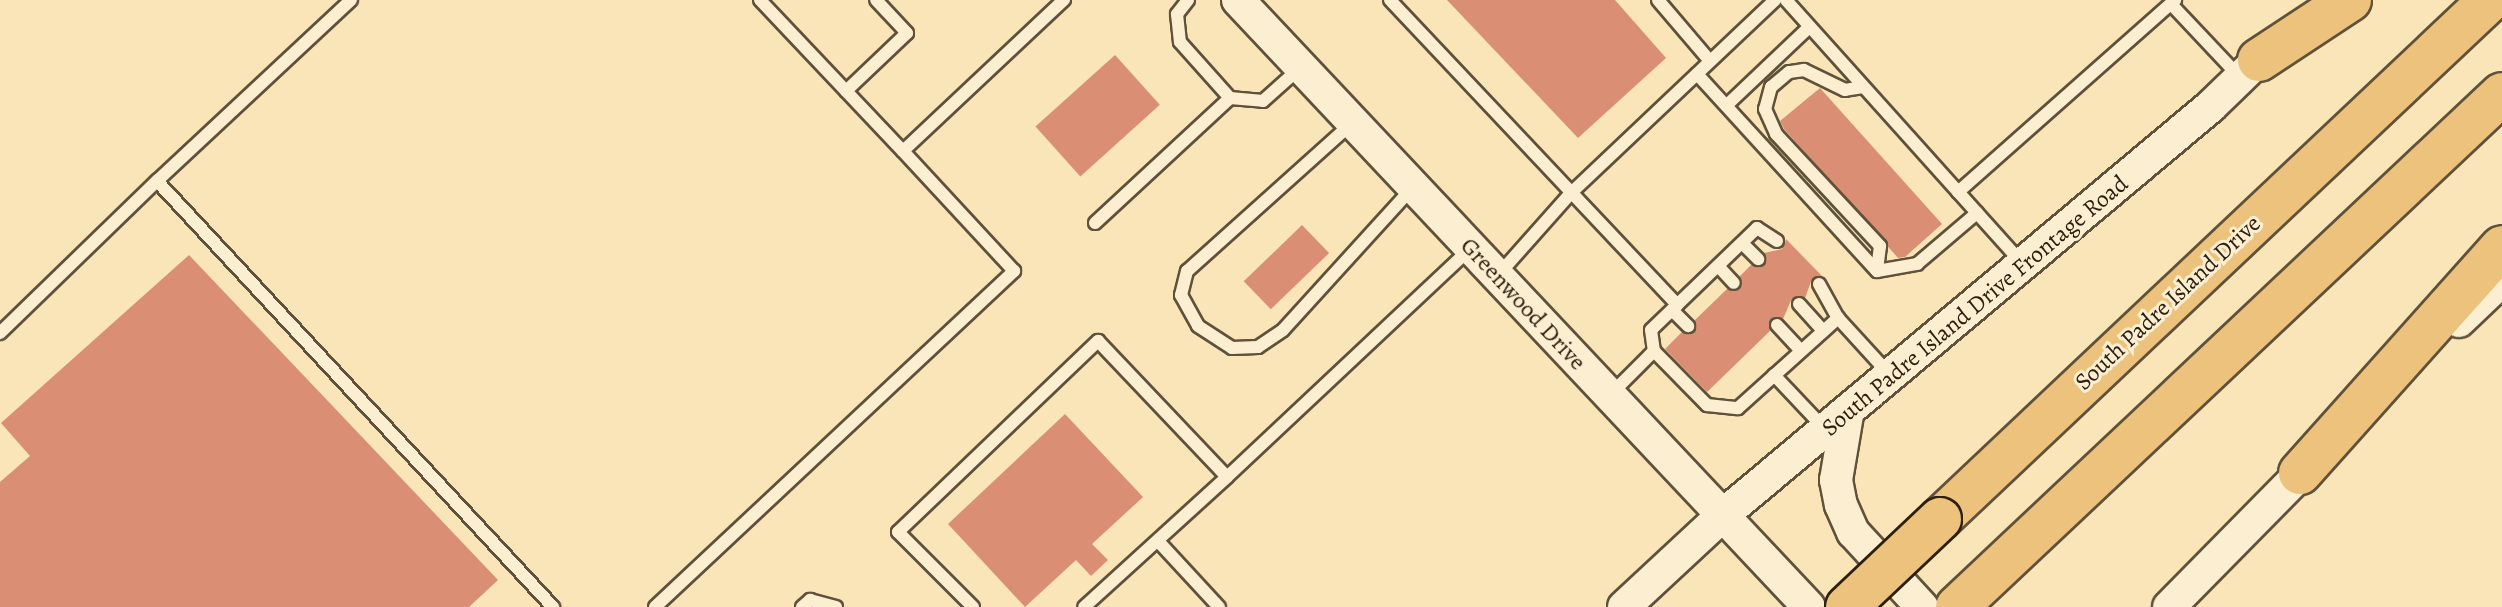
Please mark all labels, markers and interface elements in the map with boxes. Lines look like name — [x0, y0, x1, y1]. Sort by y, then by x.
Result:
street label: South Padre Island Drive Frontage Road — [1816, 169, 2134, 443]
street label: South Padre Island Drive — [2069, 209, 2267, 397]
street label: Greenwood Drive — [1454, 232, 1592, 376]

